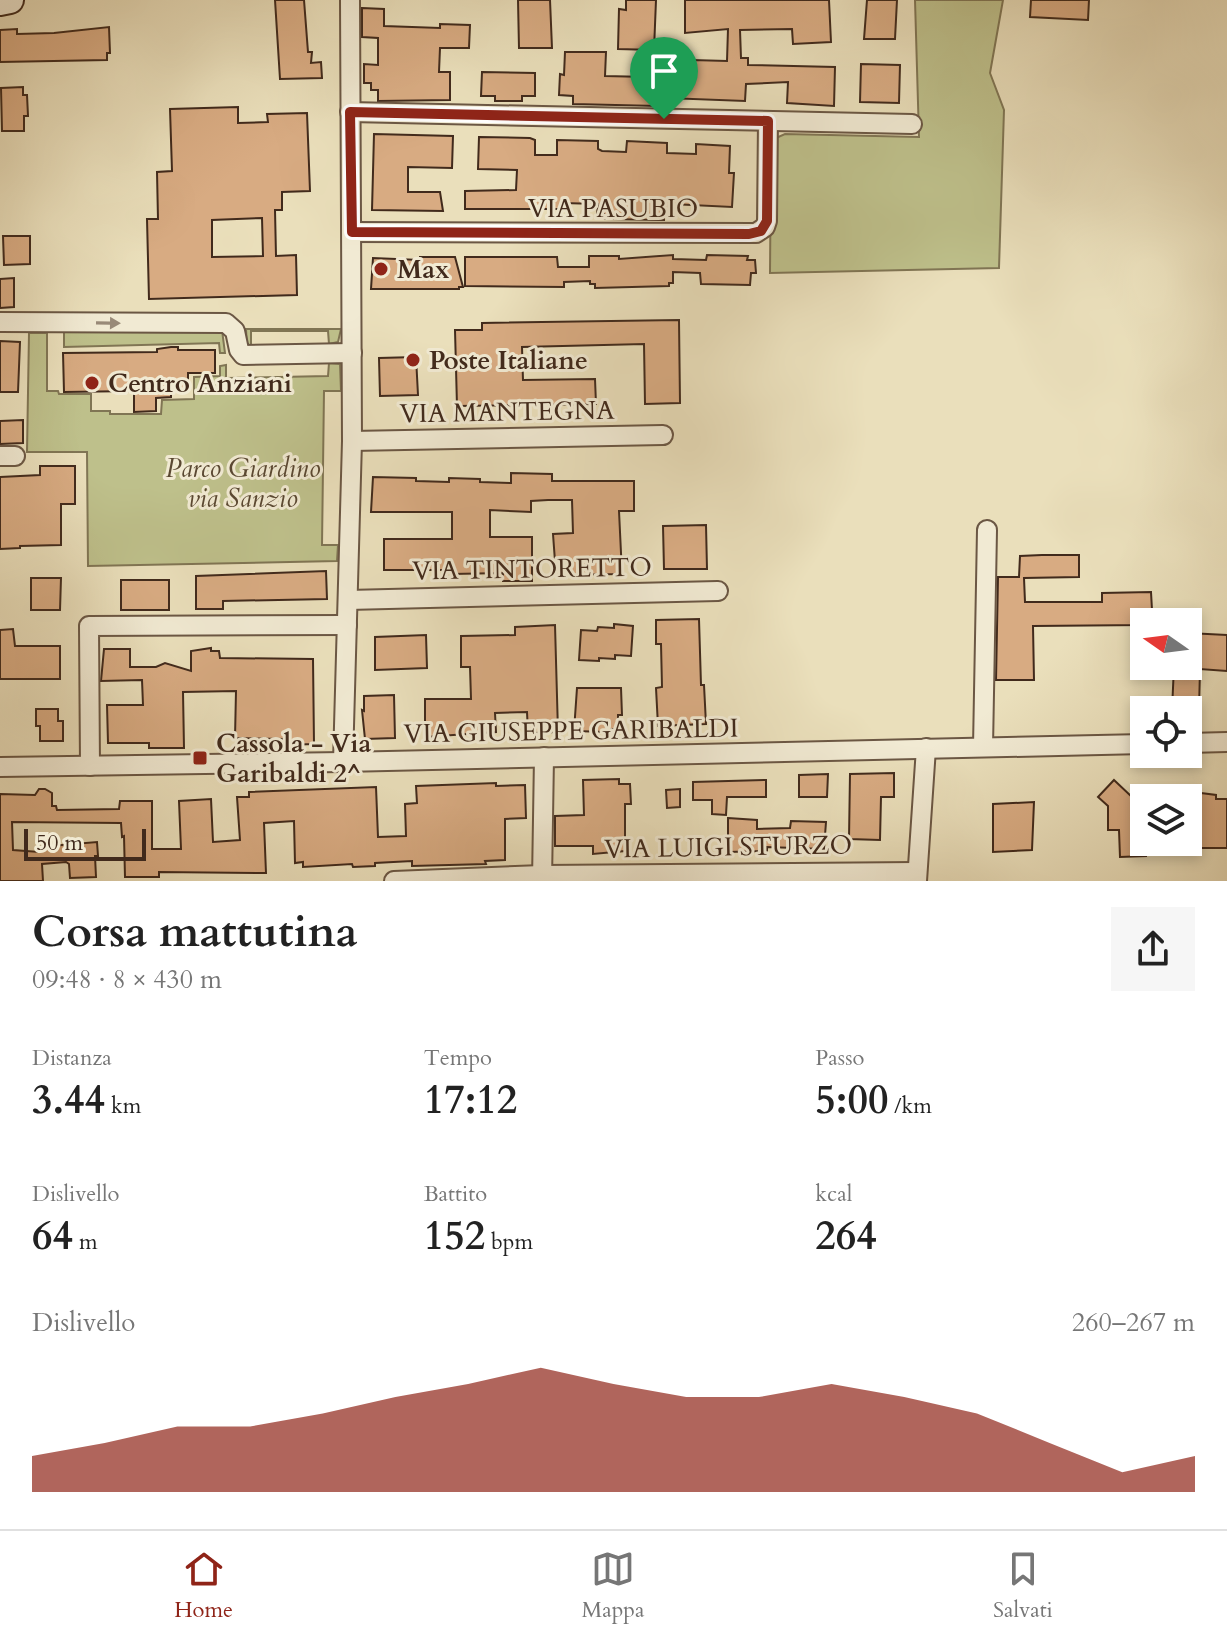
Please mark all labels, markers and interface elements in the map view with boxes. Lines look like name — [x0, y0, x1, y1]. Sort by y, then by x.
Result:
pin — [630, 37, 698, 119]
icon: arrive — [642, 49, 686, 93]
street label: VIA PASUBIO — [528, 191, 698, 226]
place label: Max — [397, 252, 449, 287]
marker: Max — [372, 260, 390, 278]
one-way arrow — [96, 316, 121, 329]
place label: Poste Italiane — [429, 343, 588, 378]
marker: Poste Italiane — [404, 351, 422, 369]
place label: Centro Anziani — [108, 366, 292, 401]
marker: Centro Anziani — [83, 374, 101, 392]
street label: VIA MANTEGNA — [399, 393, 615, 431]
park label: Parco Giardino via Sanzio — [165, 451, 321, 516]
street label: VIA TINTORETTO — [412, 549, 652, 589]
north arrow — [1130, 608, 1202, 680]
map controls — [1130, 608, 1202, 856]
button: locate — [1130, 696, 1202, 768]
street label: VIA GIUSEPPE GARIBALDI — [403, 711, 739, 751]
place label: Cassola - Via Garibaldi 2^ — [216, 726, 372, 791]
marker: Cassola - Via Garibaldi 2^ — [191, 749, 209, 767]
button: layers — [1130, 784, 1202, 856]
scale bar — [24, 825, 146, 861]
street label: VIA LUIGI STURZO — [604, 827, 852, 867]
text: 50 m — [36, 828, 83, 858]
text: Corsa mattutina — [32, 902, 358, 962]
button: share — [1111, 907, 1195, 991]
text: 09:48 · 8 × 430 m — [32, 962, 222, 997]
text: Distanza — [32, 1043, 112, 1073]
text: Tempo — [424, 1043, 492, 1073]
text: Passo — [815, 1043, 864, 1073]
text: 3.44 — [32, 1073, 105, 1128]
text: 17:12 — [424, 1073, 517, 1128]
text: 5:00 — [815, 1073, 888, 1128]
text: km — [105, 1091, 141, 1121]
text: /km — [888, 1091, 932, 1121]
text: Dislivello — [32, 1179, 119, 1209]
text: Battito — [424, 1179, 487, 1209]
text: kcal — [815, 1179, 852, 1209]
text: 64 — [32, 1209, 73, 1264]
text: 152 — [424, 1209, 485, 1264]
text: 264 — [815, 1209, 877, 1264]
text: m — [73, 1227, 98, 1257]
text: bpm — [485, 1227, 533, 1257]
text: Dislivello — [32, 1305, 135, 1340]
text: 260–267 m — [1072, 1305, 1195, 1340]
tab: Home — [174, 1547, 233, 1625]
tab: Mappa — [581, 1547, 645, 1625]
tab: Salvati — [993, 1547, 1053, 1625]

